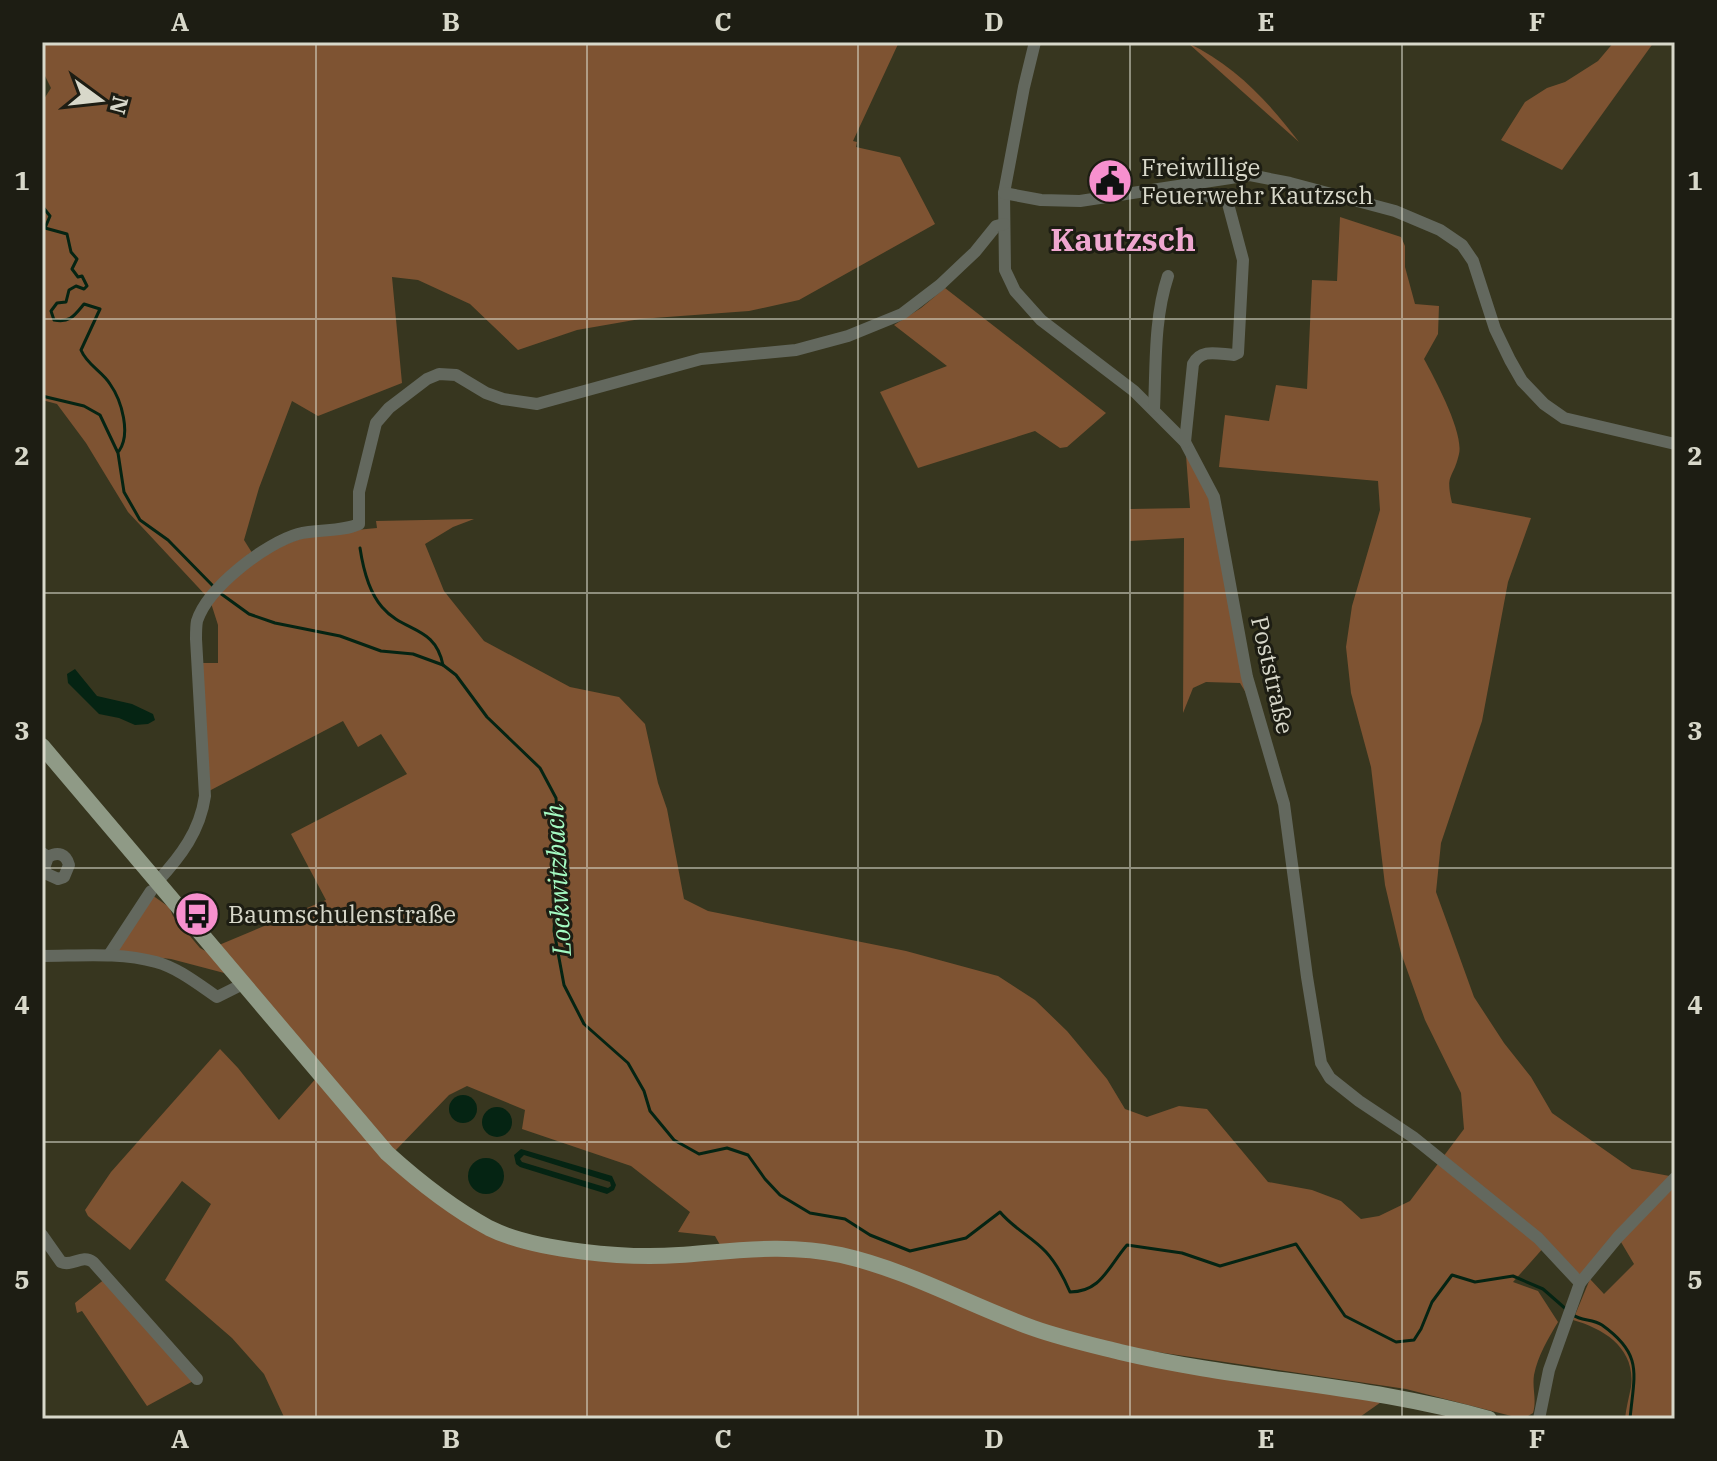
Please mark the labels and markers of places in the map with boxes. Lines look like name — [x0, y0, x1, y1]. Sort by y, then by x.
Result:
place label: Freiwillige Feuerwehr Kautzsch — [1141, 151, 1373, 211]
public building icon: Freiwillige Feuerwehr Kautzsch — [1086, 157, 1134, 205]
bus stop icon: Baumschulenstraße — [173, 890, 221, 938]
place label: Baumschulenstraße — [228, 898, 456, 930]

